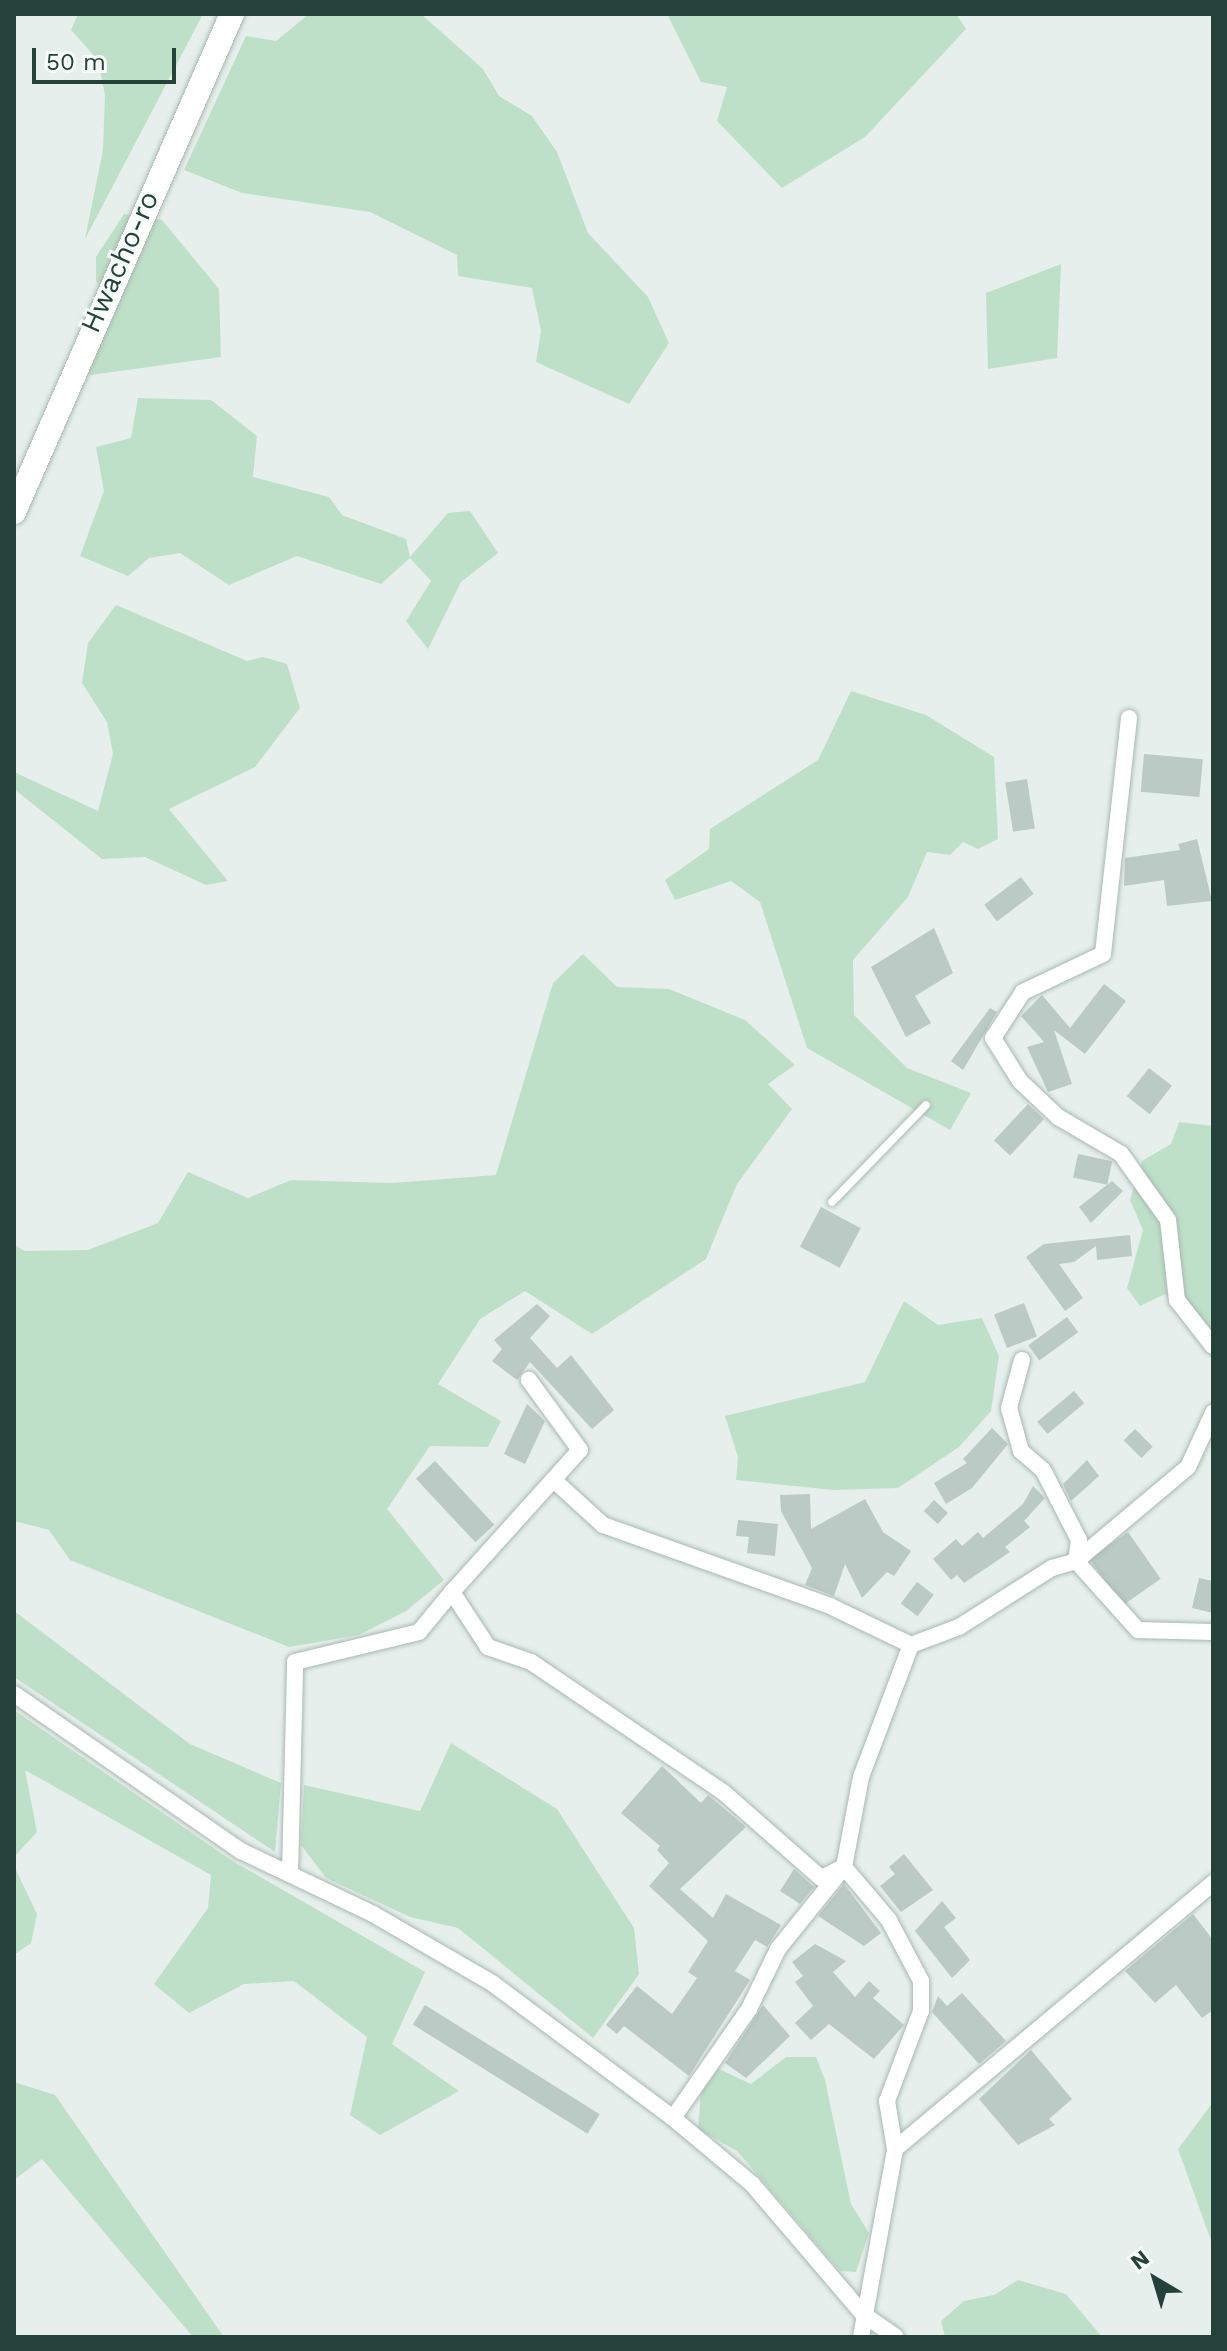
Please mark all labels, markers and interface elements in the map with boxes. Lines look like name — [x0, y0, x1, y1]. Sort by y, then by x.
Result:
scale bar — [36, 32, 180, 82]
text: 50 m — [46, 48, 106, 76]
street label: Hwacho-ro — [74, 186, 166, 338]
north arrow — [1115, 2239, 1195, 2319]
text: N — [1126, 2245, 1154, 2275]

